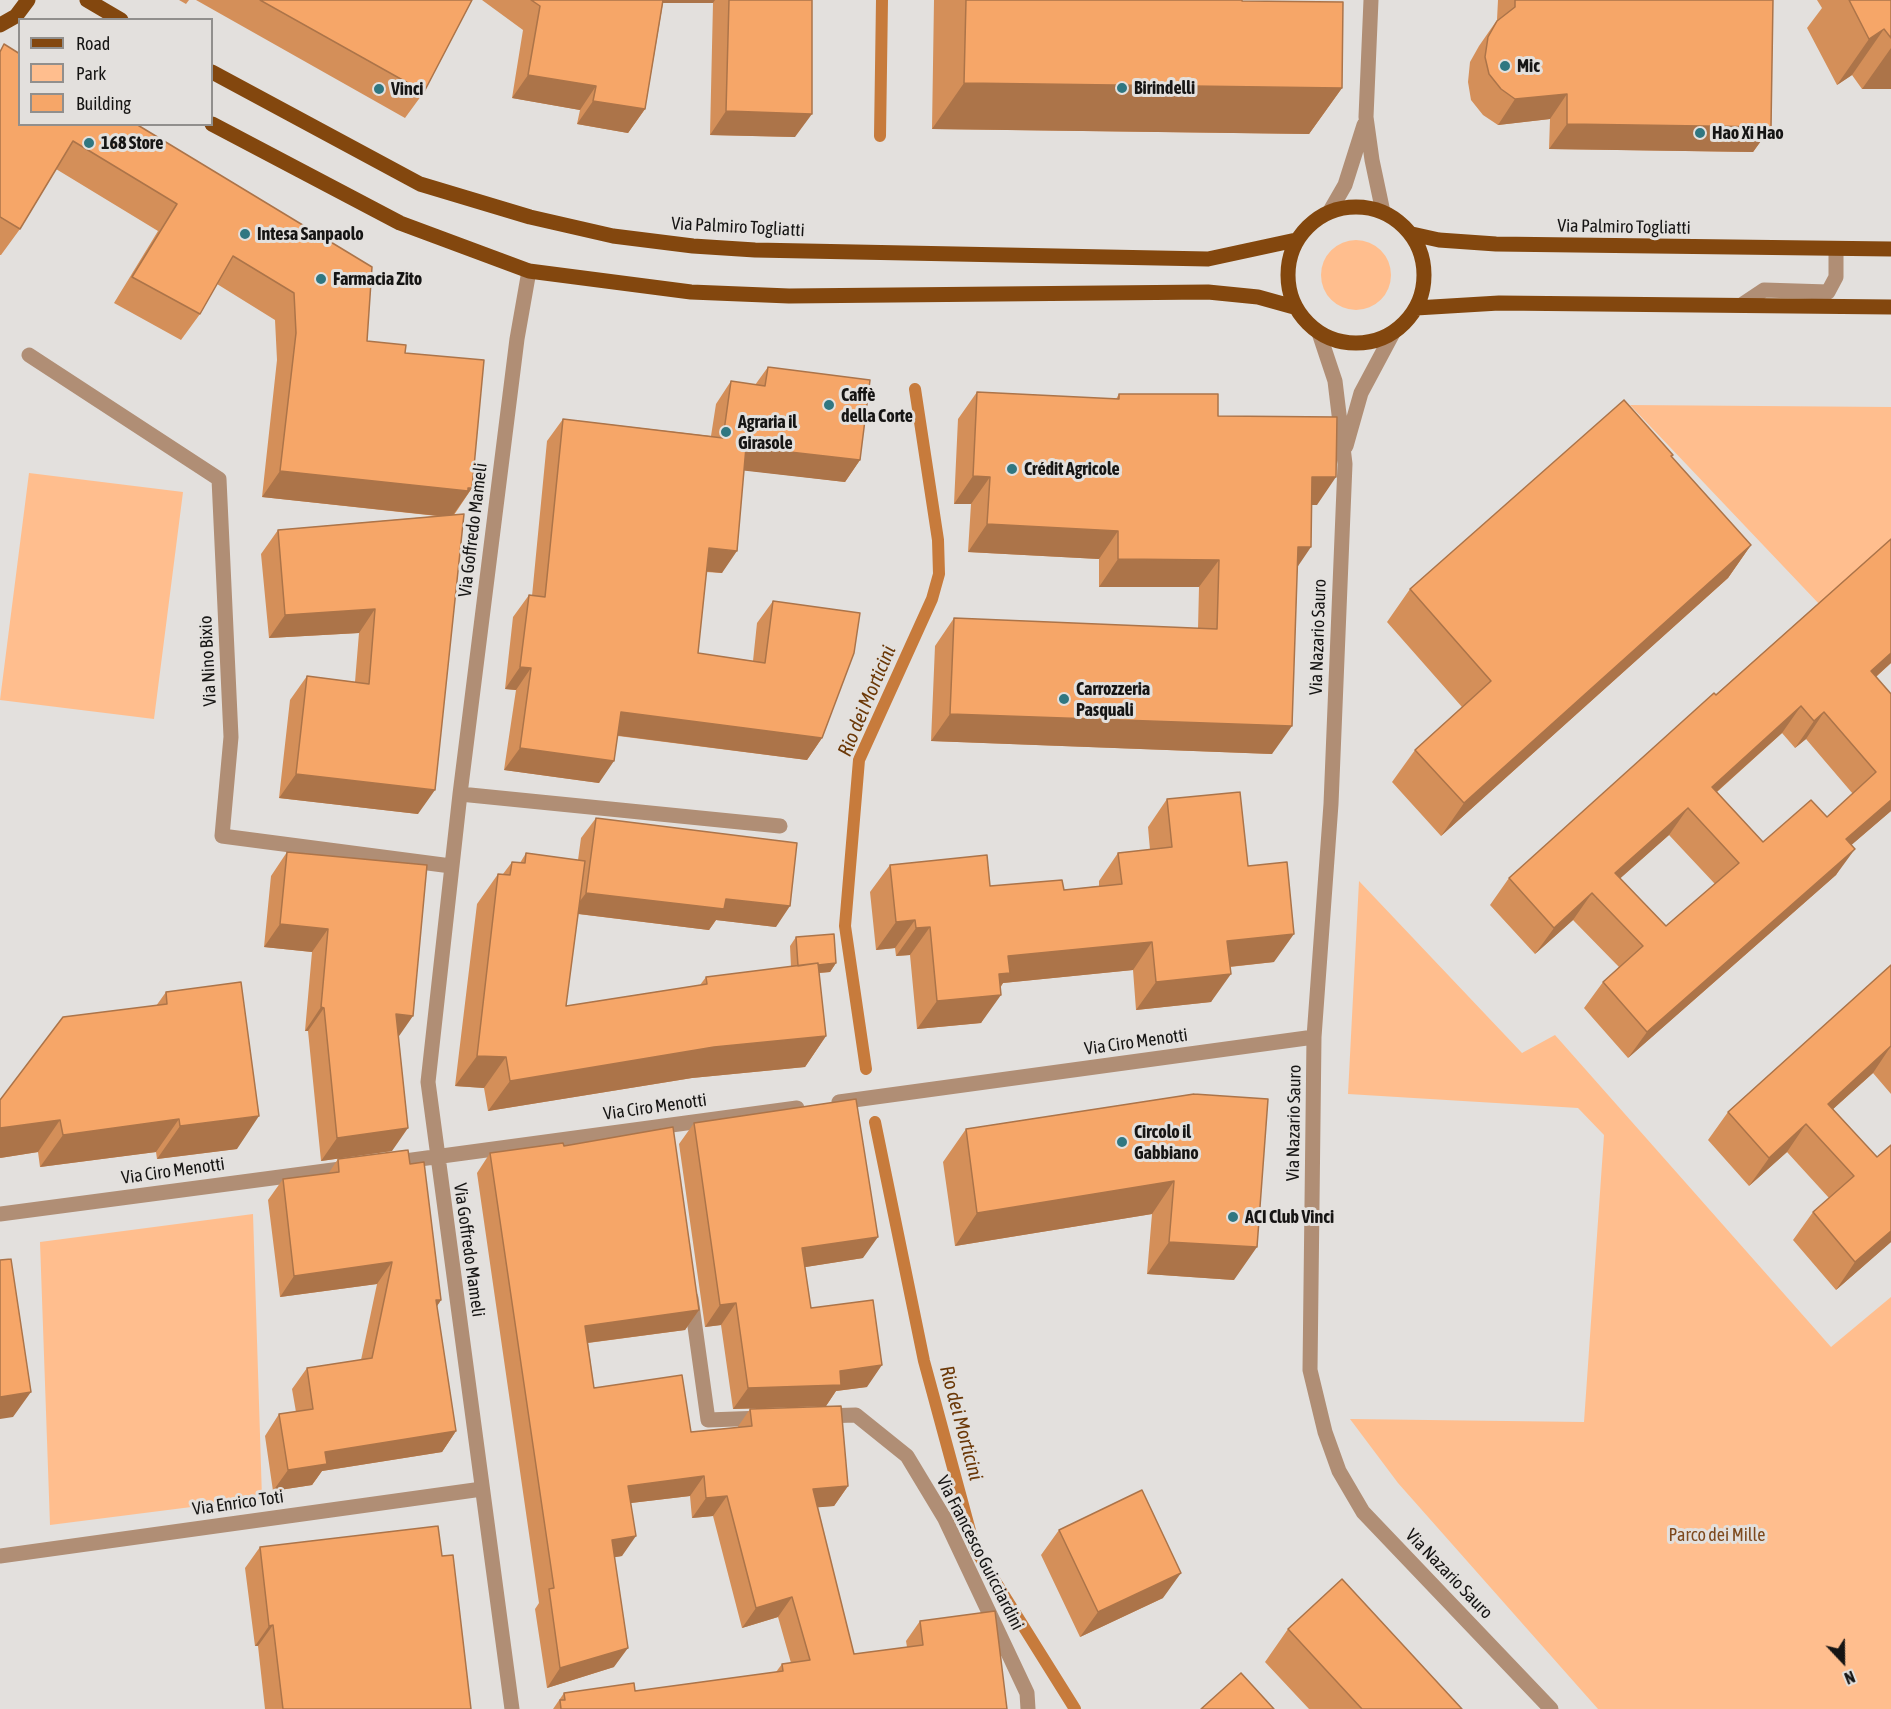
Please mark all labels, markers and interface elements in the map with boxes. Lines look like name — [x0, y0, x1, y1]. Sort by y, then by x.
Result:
legend — [18, 18, 213, 126]
text: Road — [76, 33, 110, 54]
place label: Mic — [1517, 55, 1540, 77]
marker: Mic — [1498, 59, 1512, 73]
text: Park — [76, 63, 106, 84]
place label: Birindelli — [1134, 77, 1195, 99]
place label: Vinci — [391, 78, 423, 100]
marker: Birindelli — [1115, 81, 1129, 95]
marker: Vinci — [372, 82, 386, 96]
text: Building — [76, 93, 131, 114]
place label: Hao Xi Hao — [1712, 122, 1784, 144]
marker: Hao Xi Hao — [1693, 126, 1707, 140]
place label: 168 Store — [101, 132, 163, 154]
marker: 168 Store — [82, 136, 96, 150]
street label: Via Palmiro Togliatti — [671, 213, 805, 241]
street label: Via Palmiro Togliatti — [1557, 215, 1691, 239]
place label: Intesa Sanpaolo — [257, 223, 364, 245]
marker: Intesa Sanpaolo — [238, 227, 252, 241]
place label: Farmacia Zito — [333, 268, 422, 290]
marker: Farmacia Zito — [314, 272, 328, 286]
place label: Caffè della Corte — [841, 384, 913, 426]
marker: Caffè della Corte — [822, 398, 836, 412]
place label: Agraria il Girasole — [738, 411, 797, 454]
marker: Agraria il Girasole — [719, 425, 733, 439]
place label: Crédit Agricole — [1024, 458, 1120, 480]
street label: Via Goffredo Mameli — [454, 462, 492, 598]
marker: Crédit Agricole — [1005, 462, 1019, 476]
street label: Via Nazario Sauro — [1305, 578, 1331, 696]
street label: Via Nino Bixio — [195, 615, 221, 707]
water label: Rio dei Morticini — [833, 642, 901, 760]
place label: Carrozzeria Pasquali — [1076, 678, 1150, 720]
marker: Carrozzeria Pasquali — [1057, 692, 1071, 706]
street label: Via Ciro Menotti — [1083, 1024, 1189, 1060]
street label: Via Nazario Sauro — [1282, 1065, 1306, 1181]
street label: Via Ciro Menotti — [602, 1089, 708, 1125]
place label: Circolo il Gabbiano — [1134, 1121, 1199, 1164]
marker: Circolo il Gabbiano — [1115, 1135, 1129, 1149]
street label: Via Ciro Menotti — [120, 1153, 226, 1189]
street label: Via Goffredo Mameli — [449, 1182, 489, 1318]
place label: ACI Club Vinci — [1245, 1206, 1334, 1228]
marker: ACI Club Vinci — [1226, 1210, 1240, 1224]
water label: Rio dei Morticini — [934, 1363, 988, 1483]
street label: Via Francesco Guicciardini — [932, 1472, 1028, 1634]
street label: Via Enrico Toti — [191, 1486, 285, 1520]
park label: Parco dei Mille — [1669, 1524, 1765, 1546]
street label: Via Nazario Sauro — [1401, 1525, 1497, 1623]
north arrow — [1813, 1631, 1873, 1691]
text: N — [1842, 1668, 1858, 1688]

